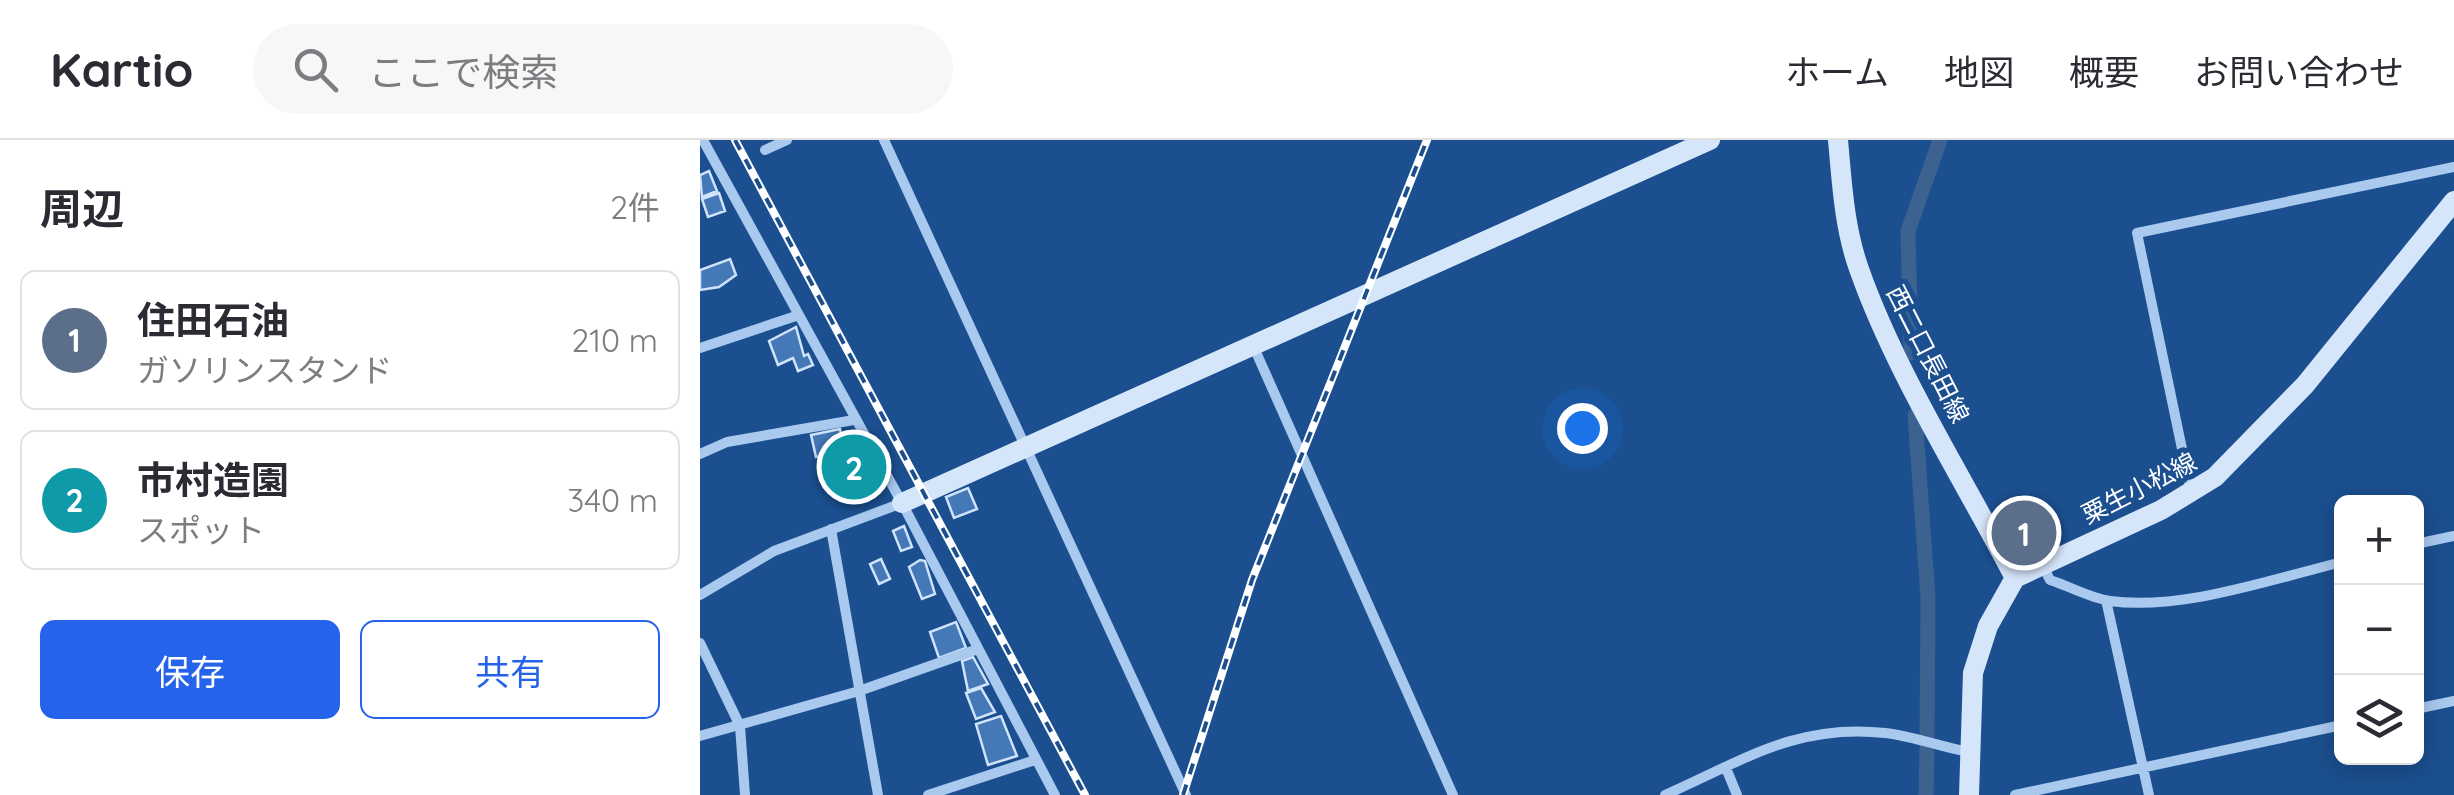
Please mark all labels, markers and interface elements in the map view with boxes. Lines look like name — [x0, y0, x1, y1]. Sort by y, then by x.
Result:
search box — [253, 24, 953, 114]
text: Kartio — [50, 39, 193, 99]
icon: search — [288, 42, 343, 97]
text: ここで検索 — [368, 48, 558, 96]
text: ホーム — [1785, 50, 1889, 94]
text: 地図 — [1944, 50, 2014, 94]
text: 概要 — [2069, 50, 2139, 94]
text: お問い合わせ — [2194, 50, 2404, 94]
text: 周辺 — [40, 182, 124, 235]
text: 2件 — [610, 187, 660, 227]
street label: 西二口長田線 — [1881, 280, 1976, 428]
text: 住田石油 — [137, 296, 289, 344]
text: 1 — [68, 320, 81, 360]
text: 210 m — [571, 320, 658, 360]
text: ガソリンスタンド — [137, 350, 392, 390]
your location — [1557, 403, 1608, 454]
pin: 2 — [822, 430, 886, 504]
street label: 粟生小松線 — [2076, 445, 2202, 530]
text: 市村造園 — [137, 456, 289, 504]
text: 2 — [65, 480, 84, 520]
text: 340 m — [567, 480, 658, 520]
map controls — [2334, 495, 2424, 765]
button: + — [2334, 495, 2424, 585]
pin: 1 — [1992, 496, 2056, 570]
text: スポット — [137, 510, 265, 550]
button: − — [2334, 585, 2424, 675]
button: 保存 — [40, 620, 340, 719]
button: 共有 — [360, 620, 660, 719]
button: layers — [2334, 675, 2424, 765]

